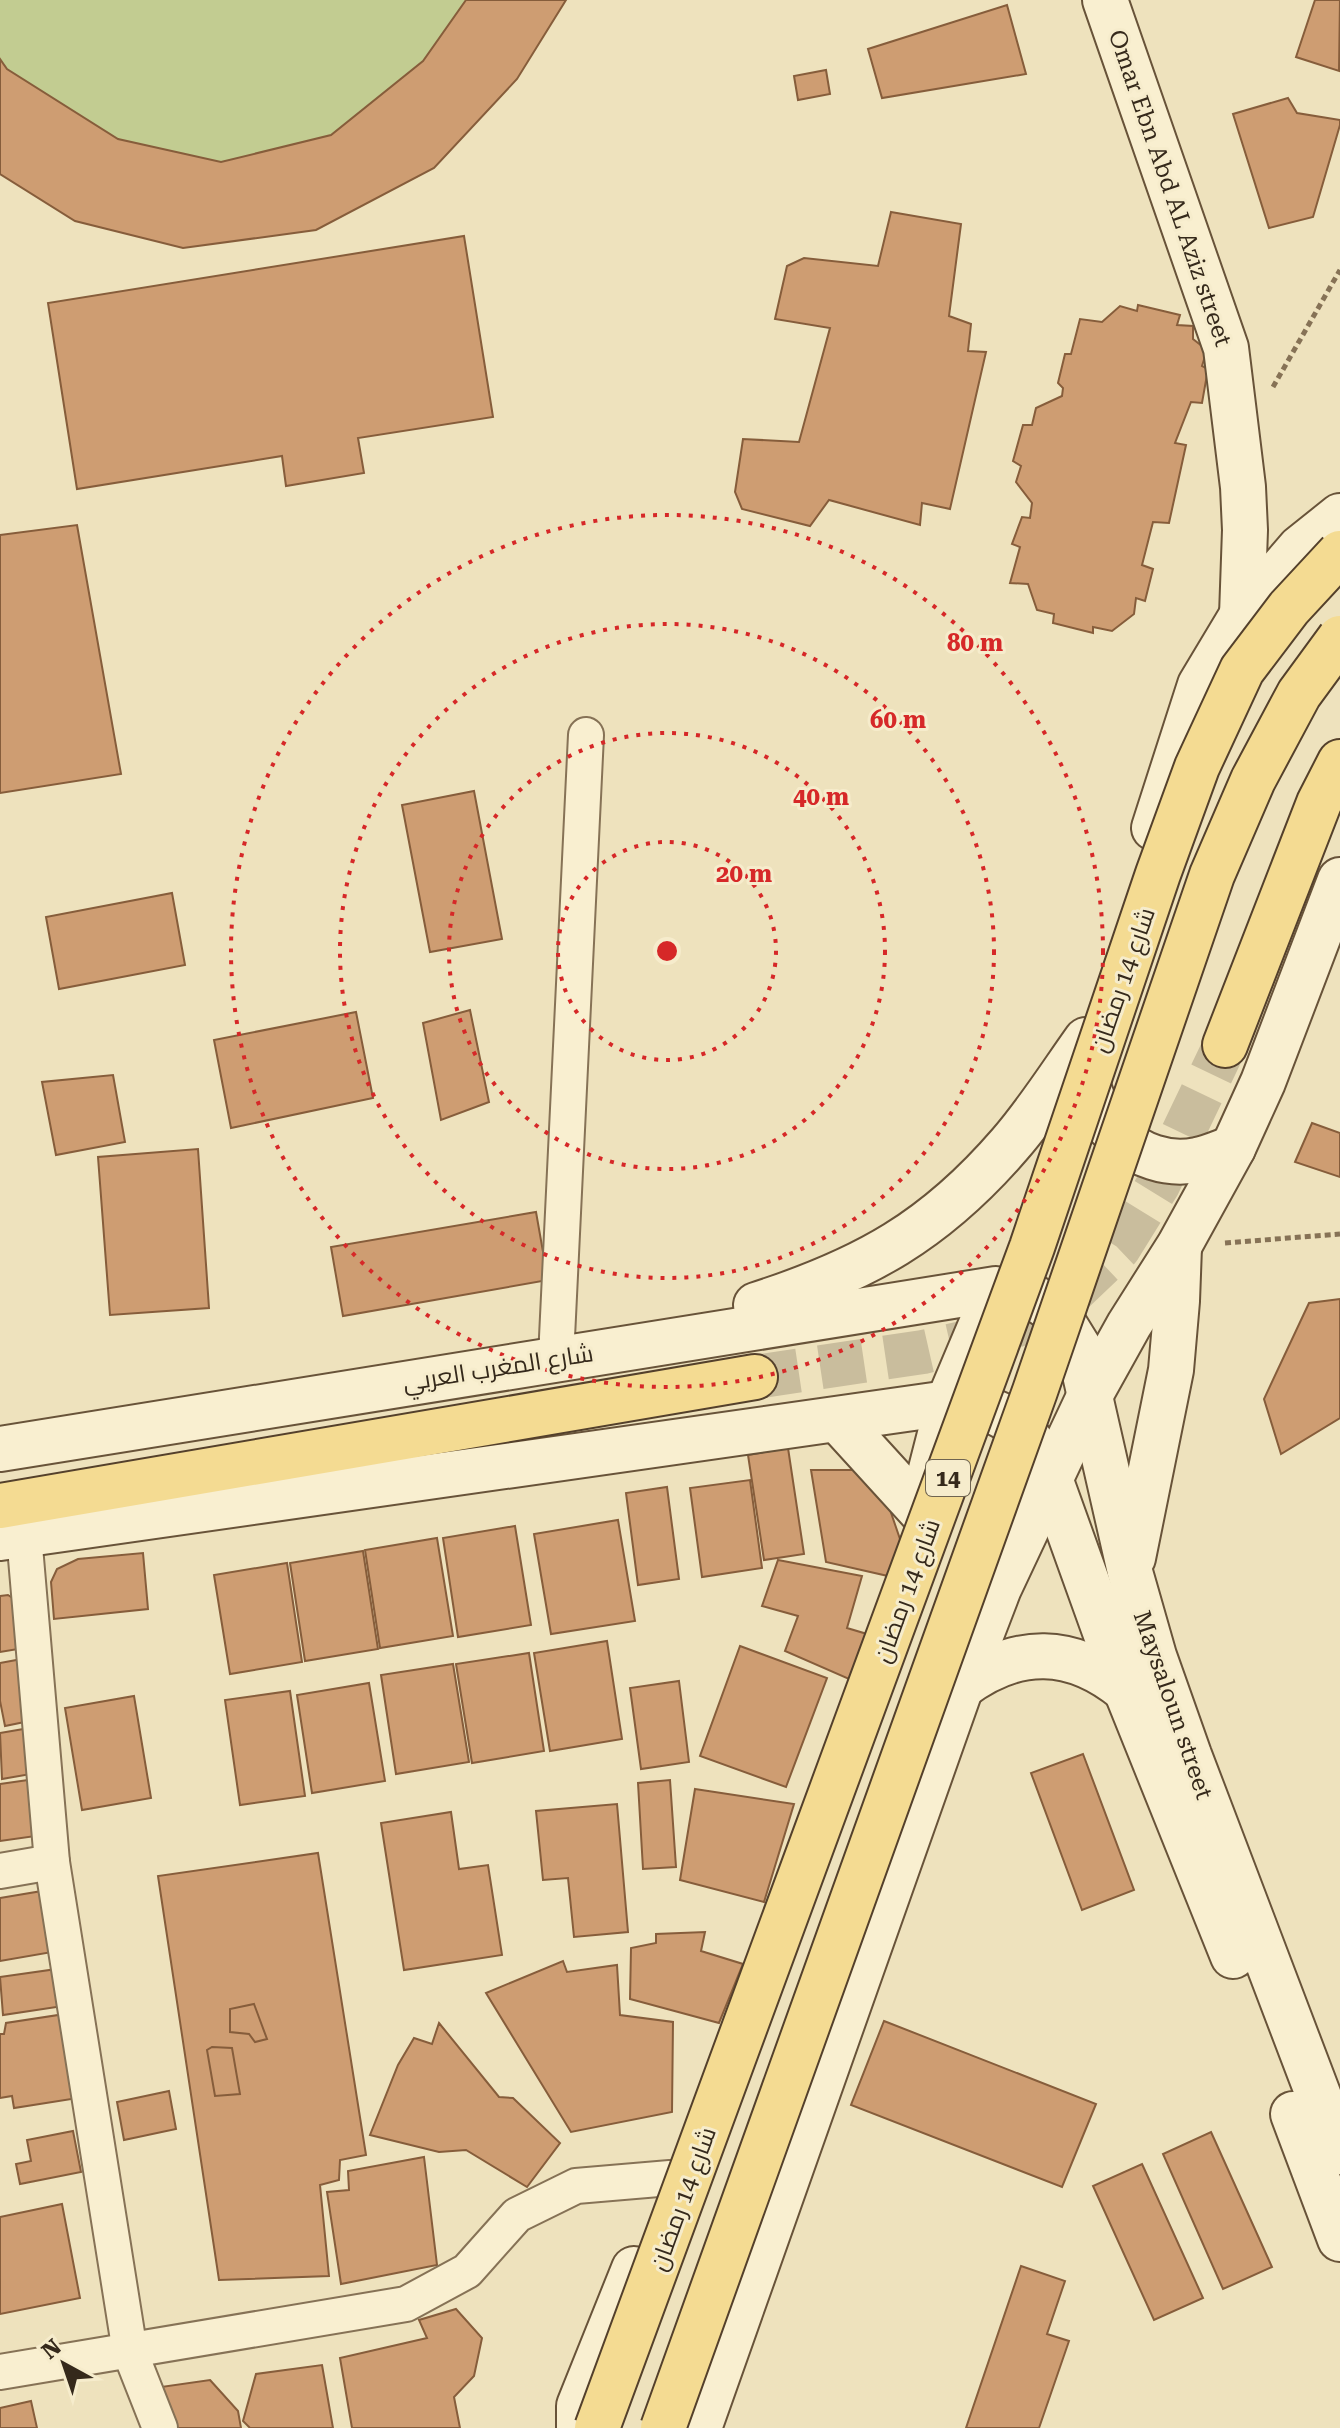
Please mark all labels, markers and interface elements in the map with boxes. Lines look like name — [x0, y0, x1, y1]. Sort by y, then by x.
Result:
street label: Omar Ebn Abd AL Aziz street — [1103, 26, 1237, 350]
text: 80 m — [947, 629, 1003, 657]
text: 60 m — [870, 706, 926, 734]
text: 40 m — [793, 783, 849, 811]
text: 20 m — [716, 860, 772, 888]
street label: شارع 14 رمضان — [1085, 904, 1163, 1056]
centre of rings — [653, 937, 681, 965]
street label: شارع المغرب العربي — [401, 1339, 596, 1402]
road number: 14 — [926, 1460, 970, 1496]
street label: شارع 14 رمضان — [868, 1515, 948, 1667]
street label: Maysaloun street — [1128, 1607, 1218, 1803]
street label: شارع 14 رمضان — [644, 2123, 724, 2275]
north arrow — [24, 2324, 104, 2404]
text: N — [37, 2334, 66, 2364]

